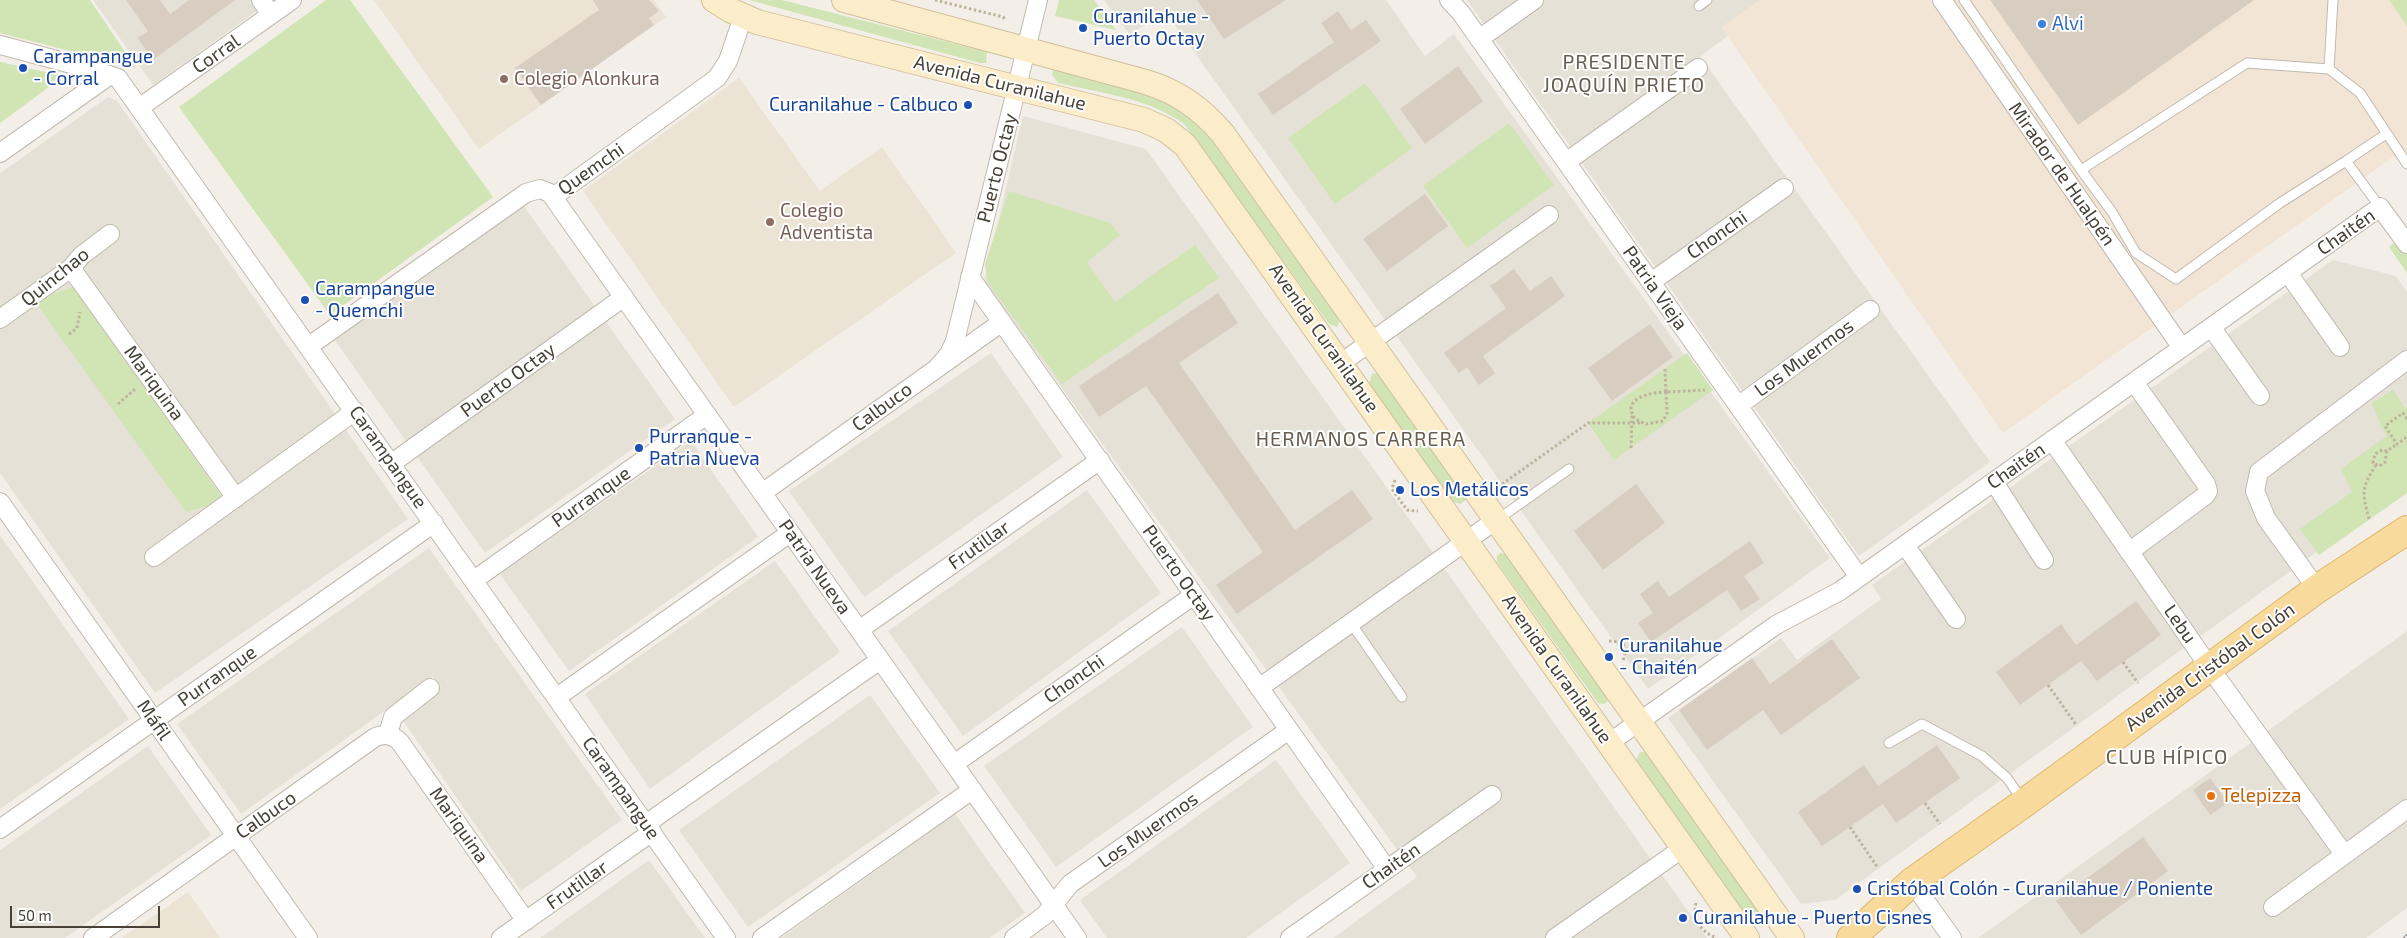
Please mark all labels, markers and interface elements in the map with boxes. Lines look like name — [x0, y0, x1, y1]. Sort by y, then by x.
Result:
place label: Curanilahue - Puerto Octay — [1093, 6, 1209, 50]
place label: Alvi — [2052, 13, 2084, 35]
marker: Alvi — [2036, 18, 2048, 30]
marker: Curanilahue - Puerto Octay — [1077, 22, 1089, 34]
street label: Corral — [188, 29, 244, 79]
place label: Carampangue - Corral — [33, 46, 153, 90]
district label: PRESIDENTE JOAQUÍN PRIETO — [1541, 50, 1707, 97]
street label: Avenida Curanilahue — [912, 51, 1088, 115]
marker: Carampangue - Corral — [17, 62, 29, 74]
place label: Colegio Alonkura — [514, 68, 660, 90]
marker: Colegio Alonkura — [498, 73, 510, 85]
place label: Curanilahue - Calbuco — [769, 94, 958, 116]
street label: Mirador de Hualpén — [2004, 98, 2120, 250]
marker: Curanilahue - Calbuco — [962, 99, 974, 111]
street label: Puerto Octay — [972, 111, 1022, 225]
street label: Quemchi — [554, 138, 628, 200]
place label: Colegio Adventista — [780, 200, 873, 244]
street label: Chaitén — [2313, 204, 2379, 260]
street label: Chonchi — [1682, 206, 1752, 264]
marker: Colegio Adventista — [764, 216, 776, 228]
street label: Patria Vieja — [1618, 242, 1692, 334]
street label: Quinchao — [16, 243, 94, 311]
street label: Avenida Curanilahue — [1264, 259, 1384, 417]
place label: Carampangue - Quemchi — [315, 278, 435, 322]
marker: Carampangue - Quemchi — [299, 294, 311, 306]
street label: Los Muermos — [1750, 314, 1858, 402]
street label: Puerto Octay — [456, 338, 560, 422]
street label: Mariquina — [119, 341, 189, 425]
street label: Calbuco — [848, 378, 916, 436]
street label: Carampangue — [344, 401, 432, 513]
place label: Purranque - Patria Nueva — [649, 426, 760, 470]
district label: HERMANOS CARRERA — [1254, 427, 1468, 451]
street label: Chaitén — [1983, 438, 2049, 494]
marker: Purranque - Patria Nueva — [633, 442, 645, 454]
street label: Purranque — [547, 462, 635, 532]
place label: Los Metálicos — [1410, 479, 1529, 501]
marker: Los Metálicos — [1394, 484, 1406, 496]
street label: Patria Nueva — [774, 515, 856, 619]
street label: Frutillar — [944, 516, 1014, 574]
street label: Puerto Octay — [1138, 521, 1220, 625]
street label: Avenida Curanilahue — [1497, 590, 1617, 748]
street label: Avenida Cristóbal Colón — [2121, 598, 2299, 736]
street label: Lebu — [2159, 600, 2201, 648]
place label: Curanilahue - Chaitén — [1619, 635, 1723, 679]
street label: Purranque — [173, 641, 261, 711]
street label: Chonchi — [1039, 650, 1109, 708]
marker: Curanilahue - Chaitén — [1603, 651, 1615, 663]
street label: Máfil — [132, 695, 176, 745]
street label: Carampangue — [577, 732, 665, 844]
district label: CLUB HÍPICO — [2104, 745, 2230, 769]
street label: Mariquina — [425, 783, 493, 867]
place label: Telepizza — [2221, 785, 2302, 807]
street label: Calbuco — [231, 786, 301, 844]
street label: Los Muermos — [1094, 787, 1202, 873]
marker: Telepizza — [2205, 790, 2217, 802]
street label: Chaitén — [1358, 838, 1424, 894]
street label: Frutillar — [542, 856, 612, 914]
place label: Cristóbal Colón - Curanilahue / Poniente — [1867, 878, 2213, 900]
marker: Cristóbal Colón - Curanilahue / Poniente — [1851, 883, 1863, 895]
scale bar — [12, 896, 162, 928]
text: 50 m — [18, 906, 52, 924]
place label: Curanilahue - Puerto Cisnes — [1693, 907, 1932, 929]
marker: Curanilahue - Puerto Cisnes — [1677, 912, 1689, 924]

